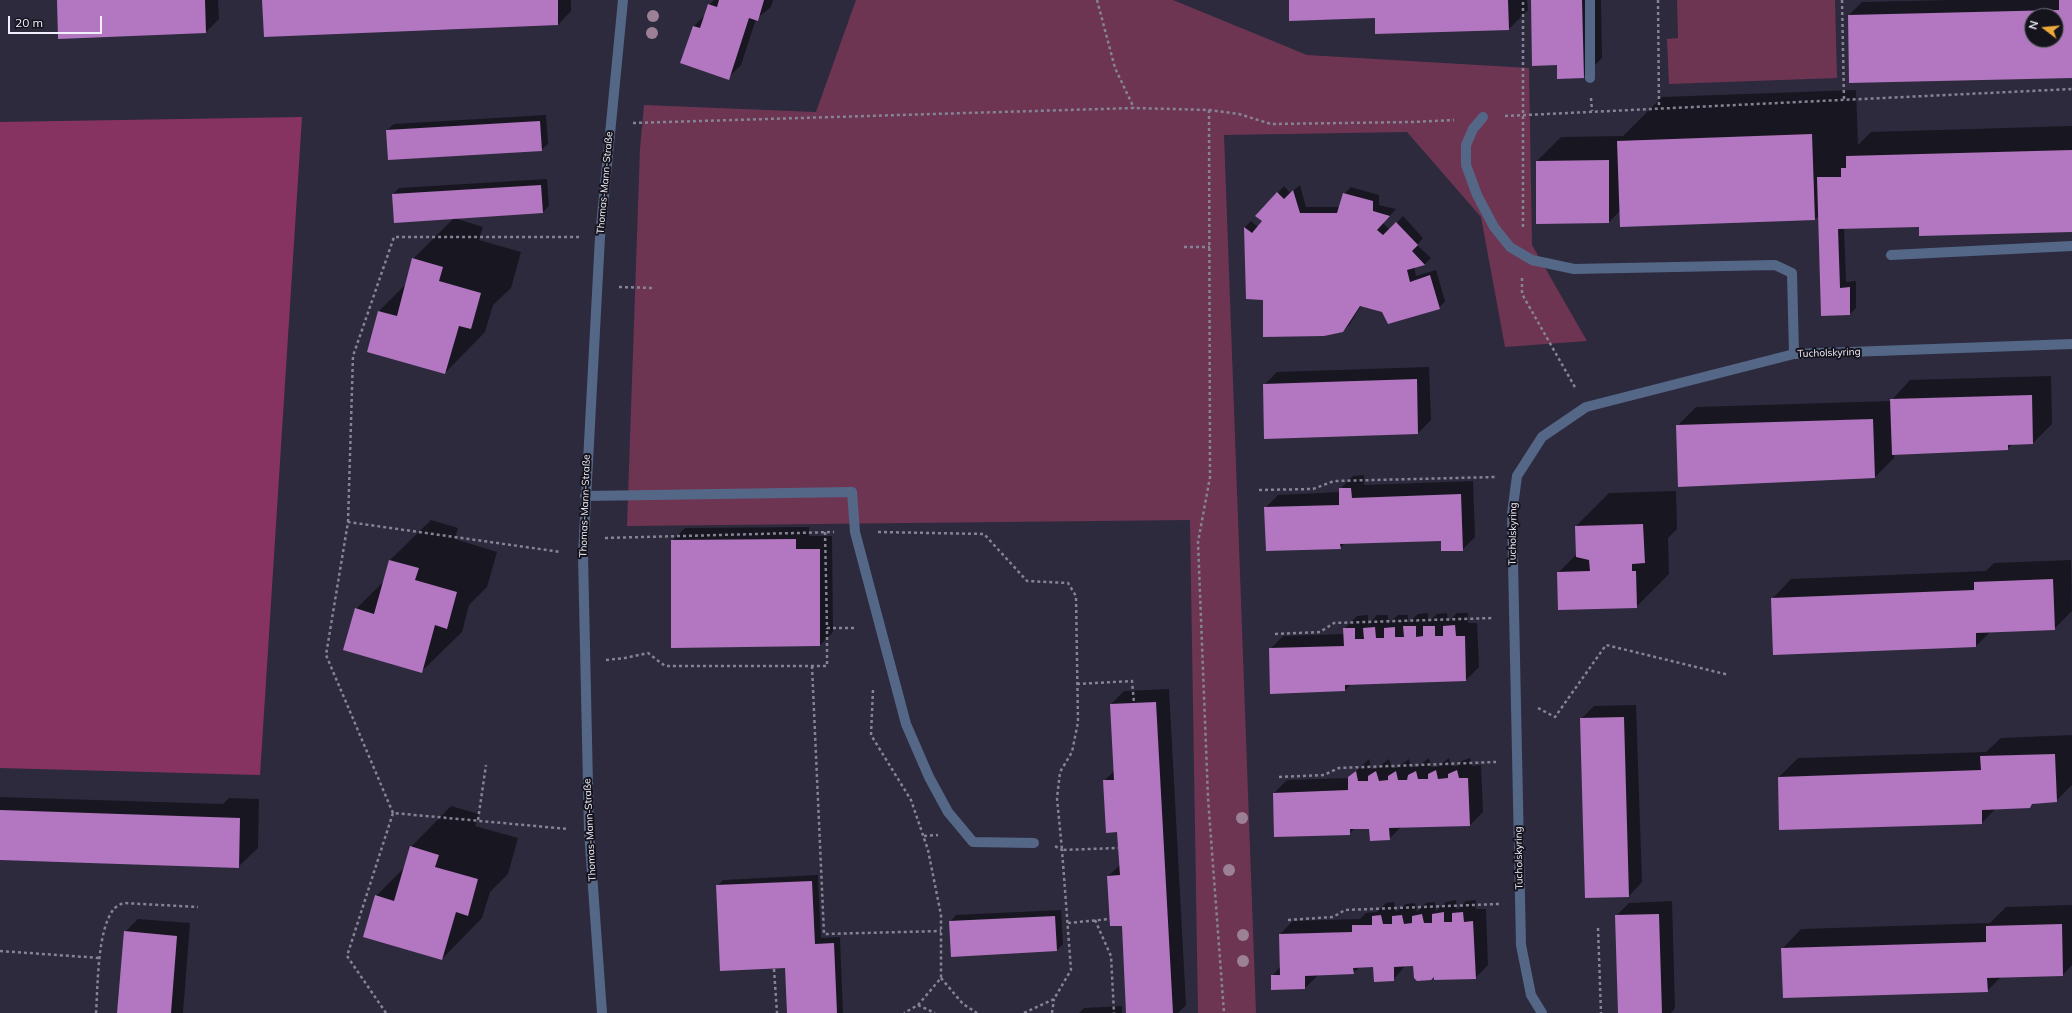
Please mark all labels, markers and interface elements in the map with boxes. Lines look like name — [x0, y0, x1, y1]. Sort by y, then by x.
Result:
scale bar — [10, 8, 104, 34]
north arrow — [2024, 8, 2064, 48]
text: 20 m — [15, 15, 43, 30]
text: N — [2026, 19, 2041, 31]
street label: Thomas-Mann-Straße — [595, 131, 615, 235]
street label: Tucholskyring — [1797, 346, 1861, 360]
street label: Thomas-Mann-Straße — [577, 454, 593, 558]
street label: Tucholskyring — [1506, 502, 1520, 566]
street label: Thomas-Mann-Straße — [581, 778, 599, 882]
street label: Tucholskyring — [1512, 826, 1526, 890]

